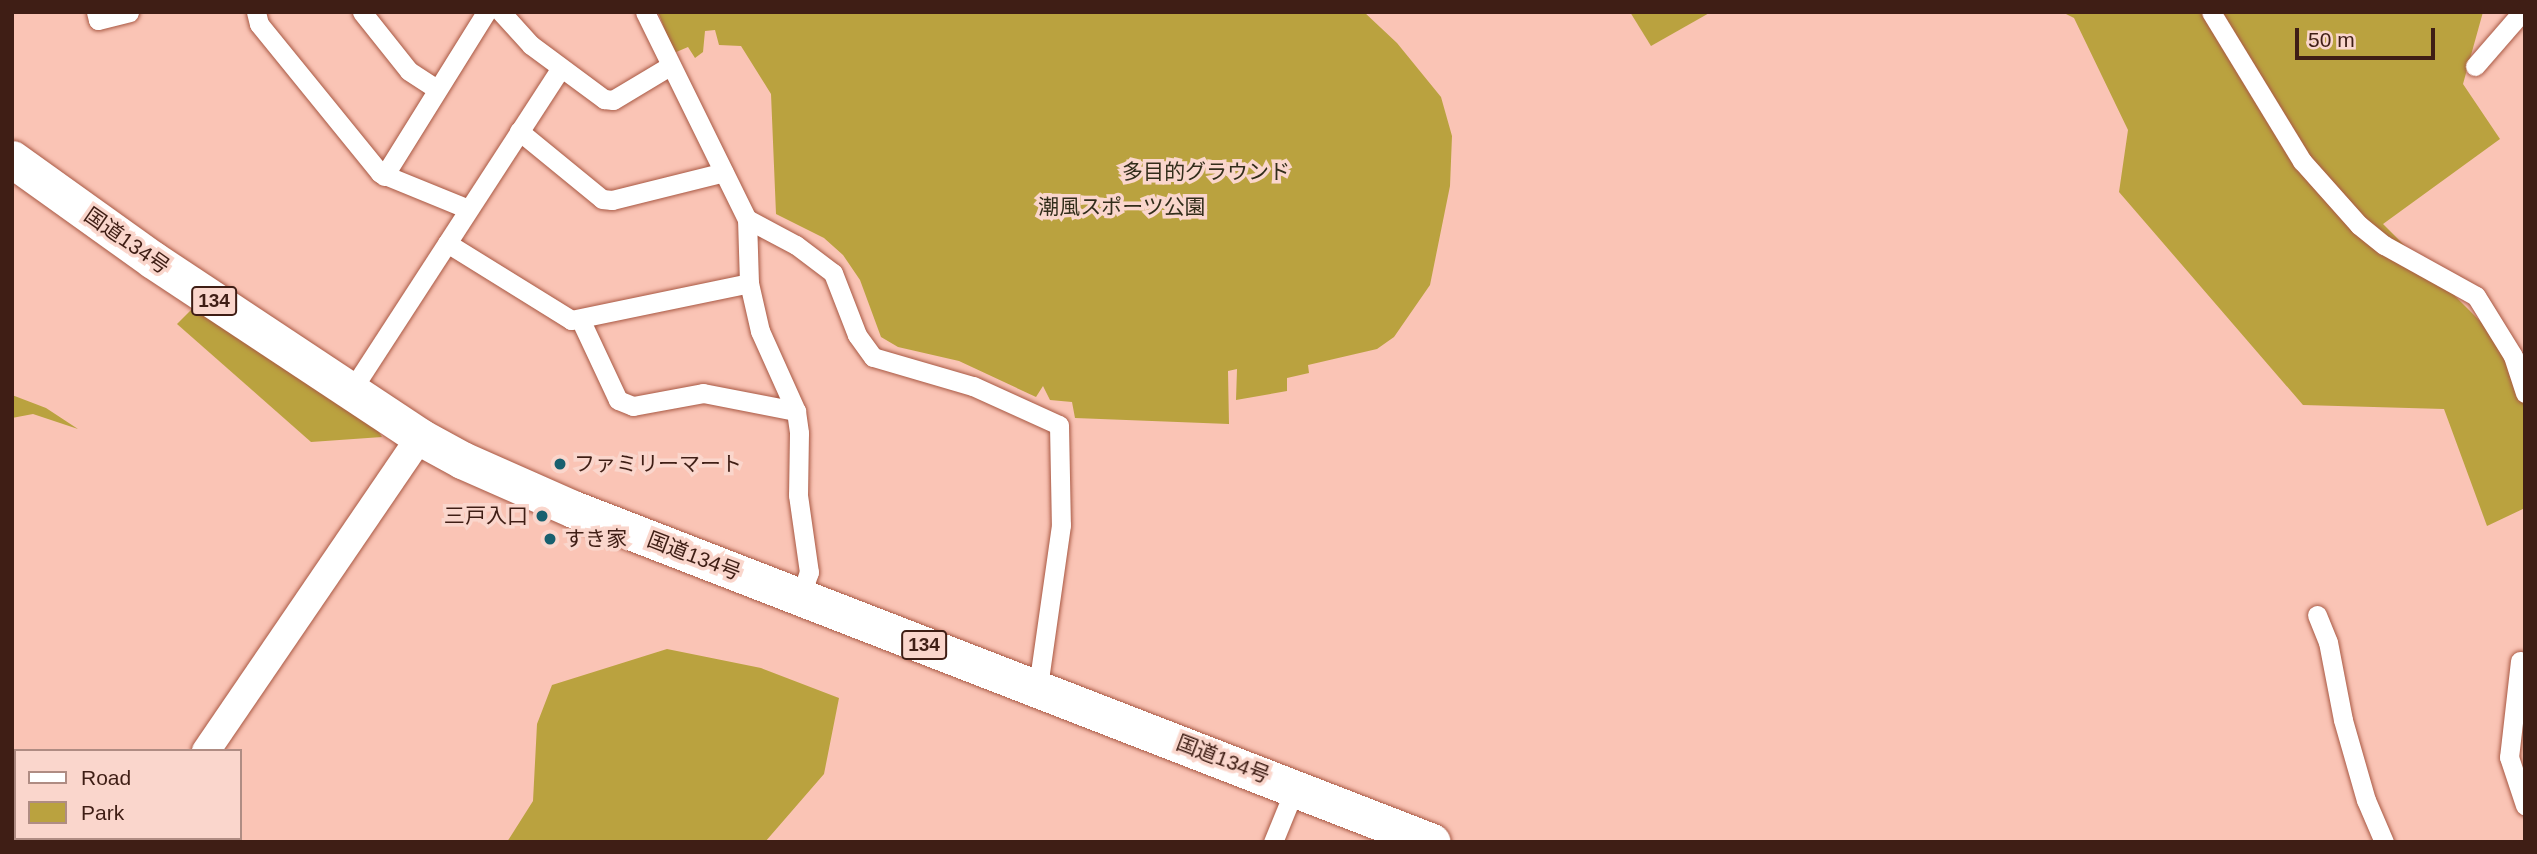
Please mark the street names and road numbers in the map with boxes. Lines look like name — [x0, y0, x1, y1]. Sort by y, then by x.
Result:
street label: 国道134号 — [80, 203, 174, 279]
road number: 134 — [190, 286, 238, 316]
street label: 国道134号 — [644, 527, 744, 585]
road number: 134 — [900, 630, 948, 660]
street label: 国道134号 — [1173, 730, 1273, 788]

